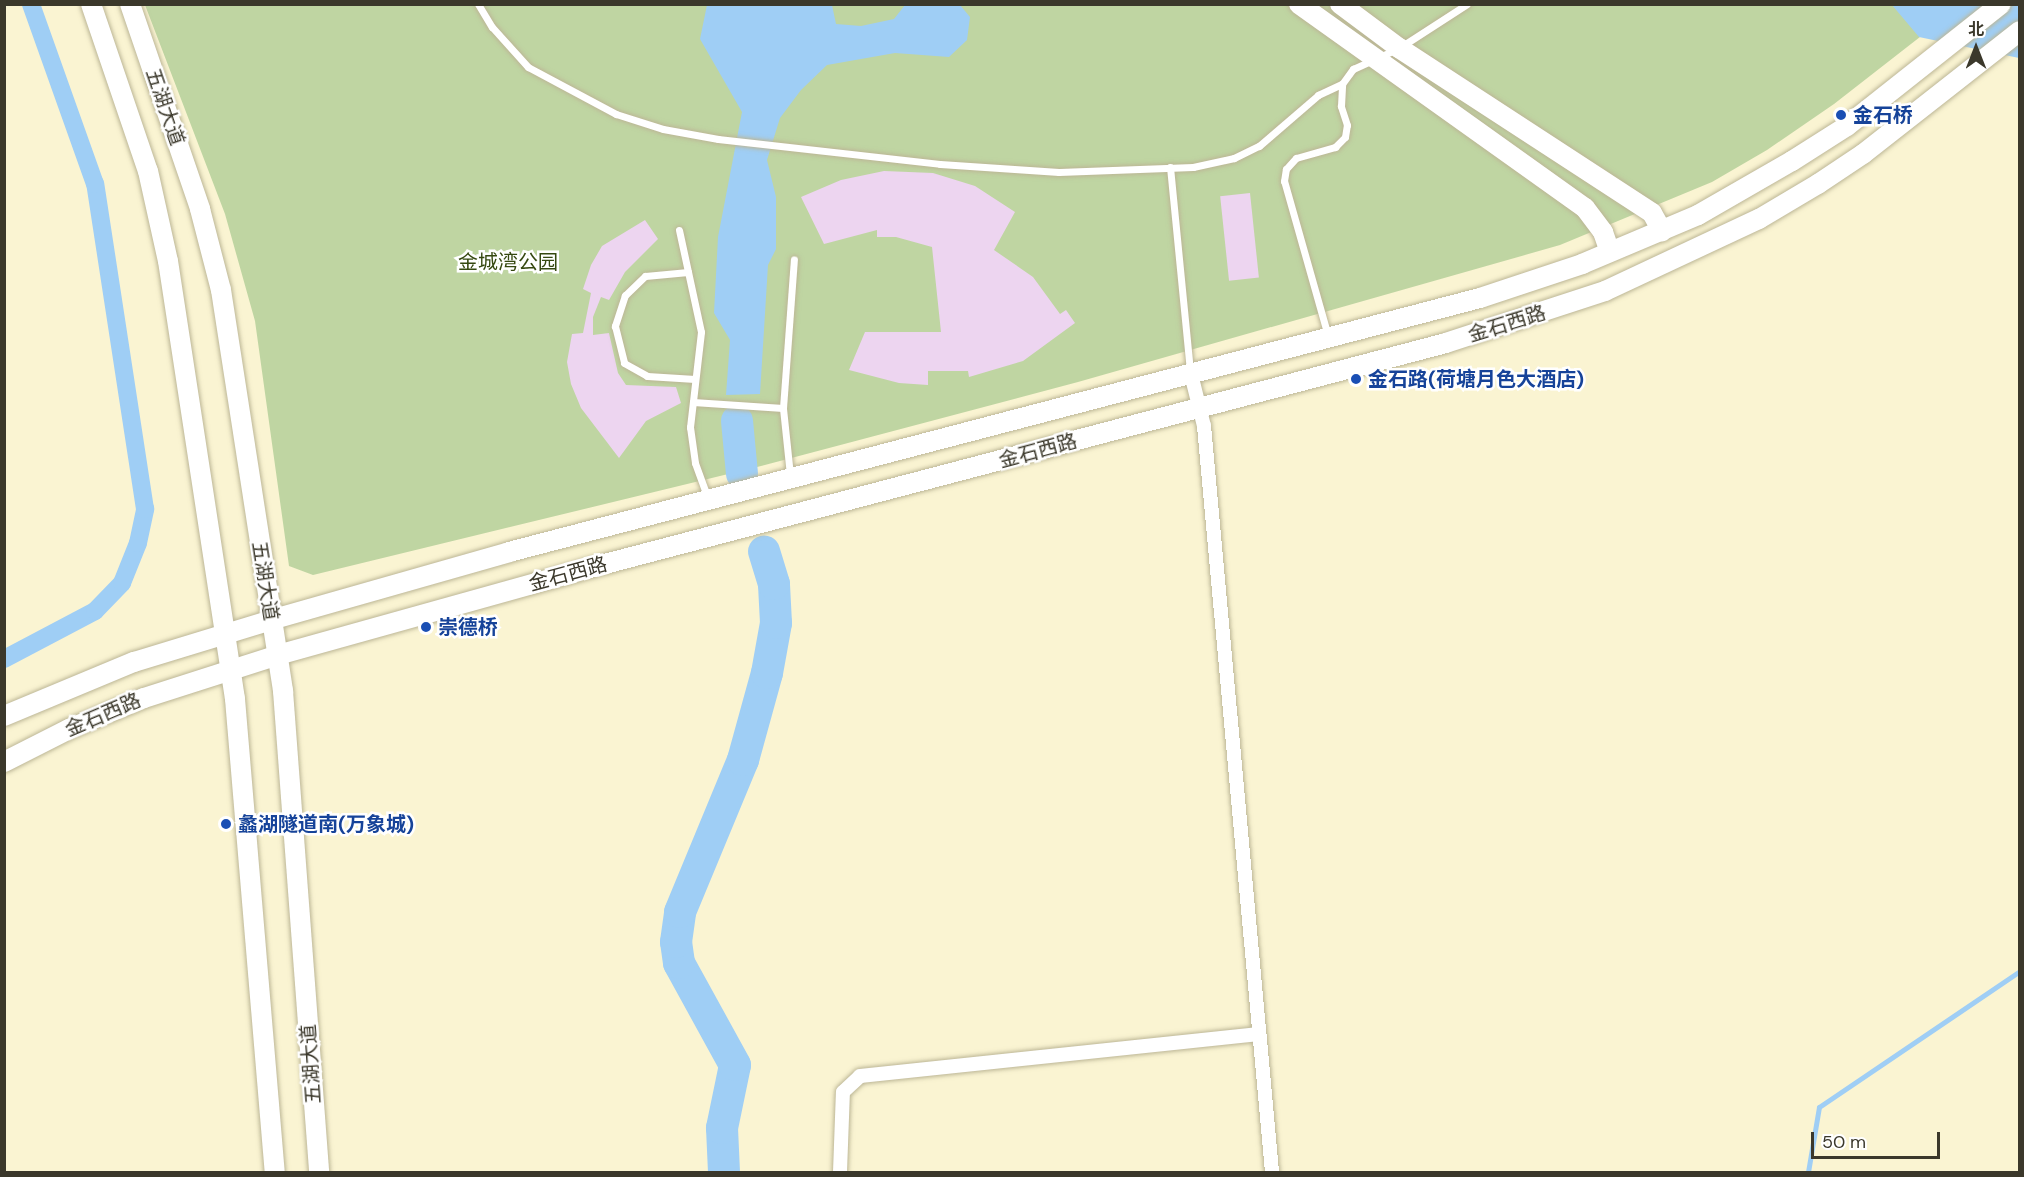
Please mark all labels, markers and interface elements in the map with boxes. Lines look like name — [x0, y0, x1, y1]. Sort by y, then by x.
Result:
north arrow — [1946, 18, 2006, 78]
text: 北 — [1968, 19, 1984, 40]
street label: 五湖大道 — [141, 65, 189, 149]
place label: 金石桥 — [1853, 103, 1913, 127]
marker: 金石桥 — [1834, 108, 1848, 122]
park label: 金城湾公园 — [458, 250, 558, 274]
street label: 金石西路 — [1465, 301, 1549, 347]
place label: 金石路(荷塘月色大酒店) — [1368, 367, 1584, 391]
marker: 金石路(荷塘月色大酒店) — [1349, 372, 1363, 386]
street label: 金石西路 — [996, 429, 1080, 473]
street label: 五湖大道 — [247, 540, 283, 622]
street label: 金石西路 — [526, 552, 610, 596]
place label: 崇德桥 — [438, 615, 498, 639]
marker: 崇德桥 — [419, 620, 433, 634]
street label: 金石西路 — [61, 688, 145, 742]
place label: 蠡湖隧道南(万象城) — [238, 812, 414, 836]
marker: 蠡湖隧道南(万象城) — [219, 817, 233, 831]
street label: 五湖大道 — [296, 1023, 326, 1105]
scale bar — [1814, 1120, 1943, 1158]
text: 50 m — [1822, 1130, 1866, 1154]

